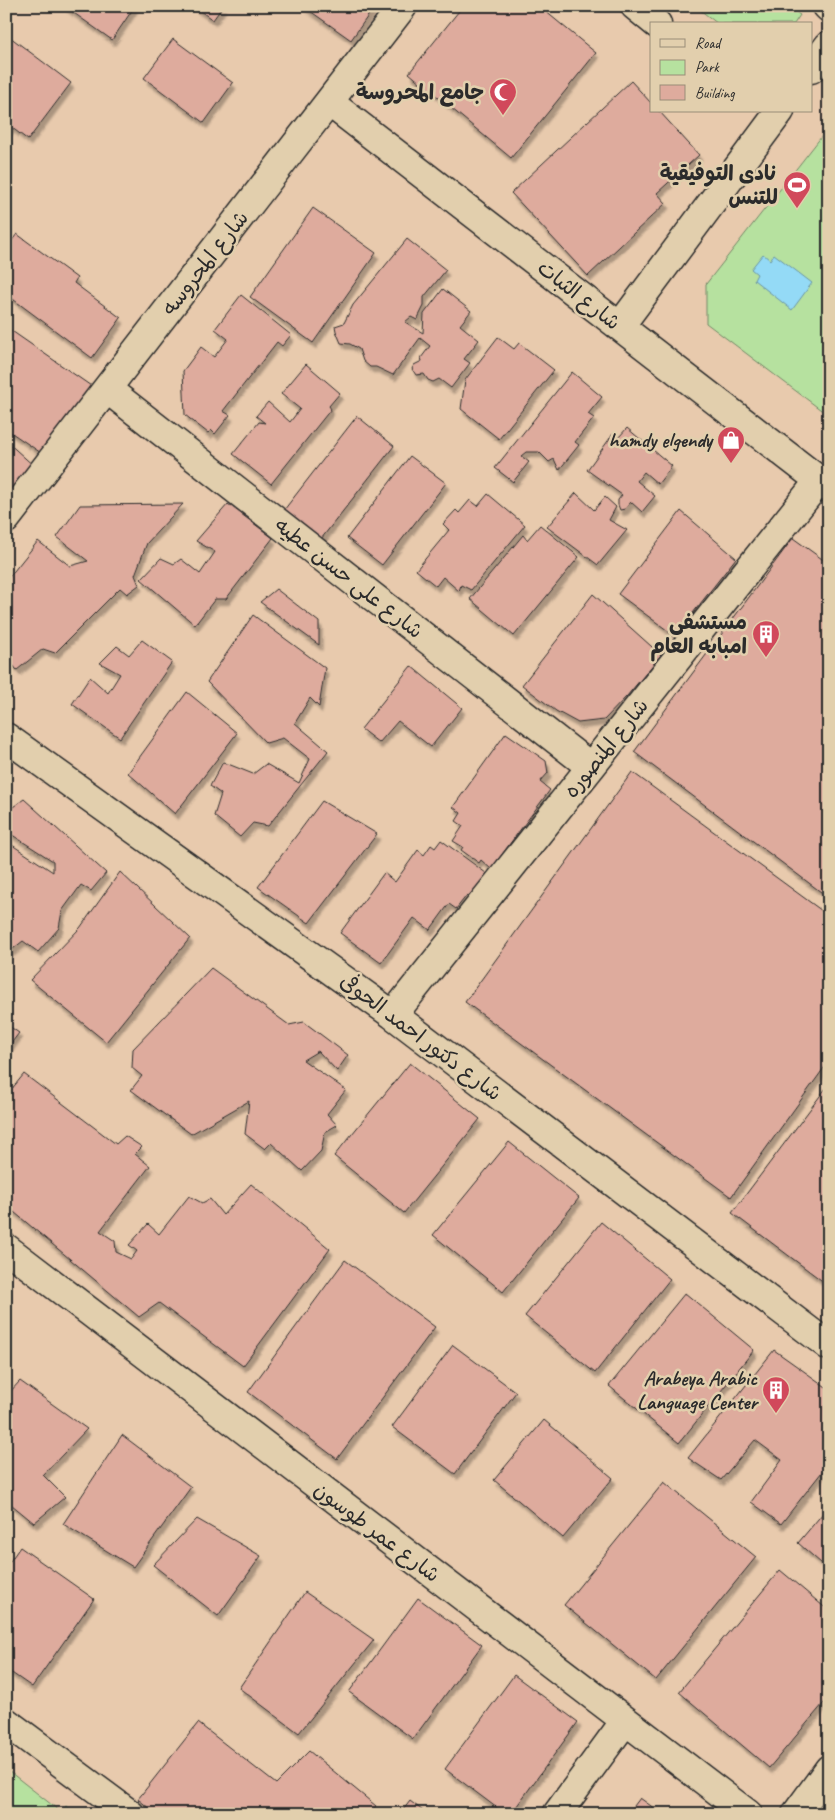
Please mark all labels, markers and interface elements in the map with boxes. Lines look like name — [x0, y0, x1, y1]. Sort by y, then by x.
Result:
legend — [650, 22, 812, 112]
text: Road — [695, 34, 722, 53]
text: Park — [695, 58, 720, 77]
mosque icon: جامع المحروسة — [488, 77, 518, 116]
place label: جامع المحروسة — [356, 79, 484, 107]
text: Building — [695, 84, 735, 103]
place label: نادى التوفيقية للتنس — [660, 160, 778, 210]
sports icon: نادى التوفيقية للتنس — [782, 170, 812, 209]
street label: شارع المحروسه — [156, 205, 256, 322]
street label: شارع الثبات — [531, 254, 626, 337]
shop icon: hamdy elgendy — [716, 425, 746, 464]
place label: hamdy elgendy — [609, 427, 715, 453]
street label: شارع على حسن عطيه — [268, 512, 428, 646]
place label: مستشفى امبابه العام — [650, 609, 747, 662]
building icon: مستشفى امبابه العام — [751, 619, 781, 658]
street label: شارع المنصوره — [558, 693, 656, 804]
street label: شارع دكتور احمد الحوفى — [334, 967, 508, 1108]
place label: Arabeya Arabic Language Center — [637, 1365, 759, 1415]
building icon: Arabeya Arabic Language Center — [761, 1375, 791, 1414]
street label: شارع عمر طوسون — [308, 1476, 445, 1589]

